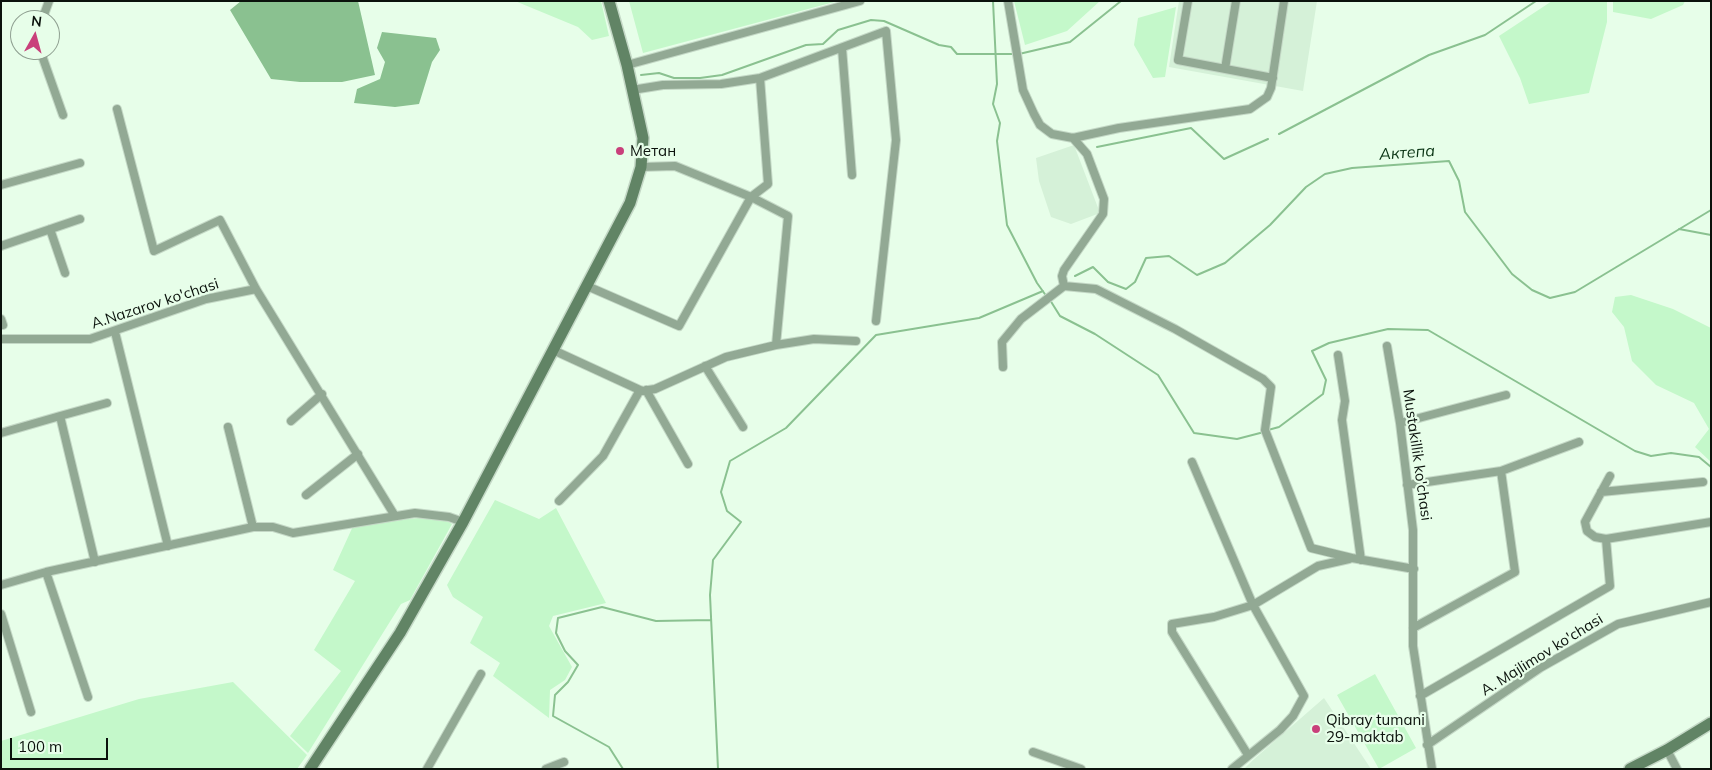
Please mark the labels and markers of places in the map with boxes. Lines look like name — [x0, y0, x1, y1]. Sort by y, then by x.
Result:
place label: Метан — [630, 142, 676, 160]
marker: Метан — [614, 145, 626, 157]
place label: Qibray tumani 29-maktab — [1326, 711, 1425, 746]
marker: Qibray tumani 29-maktab — [1310, 723, 1322, 735]

